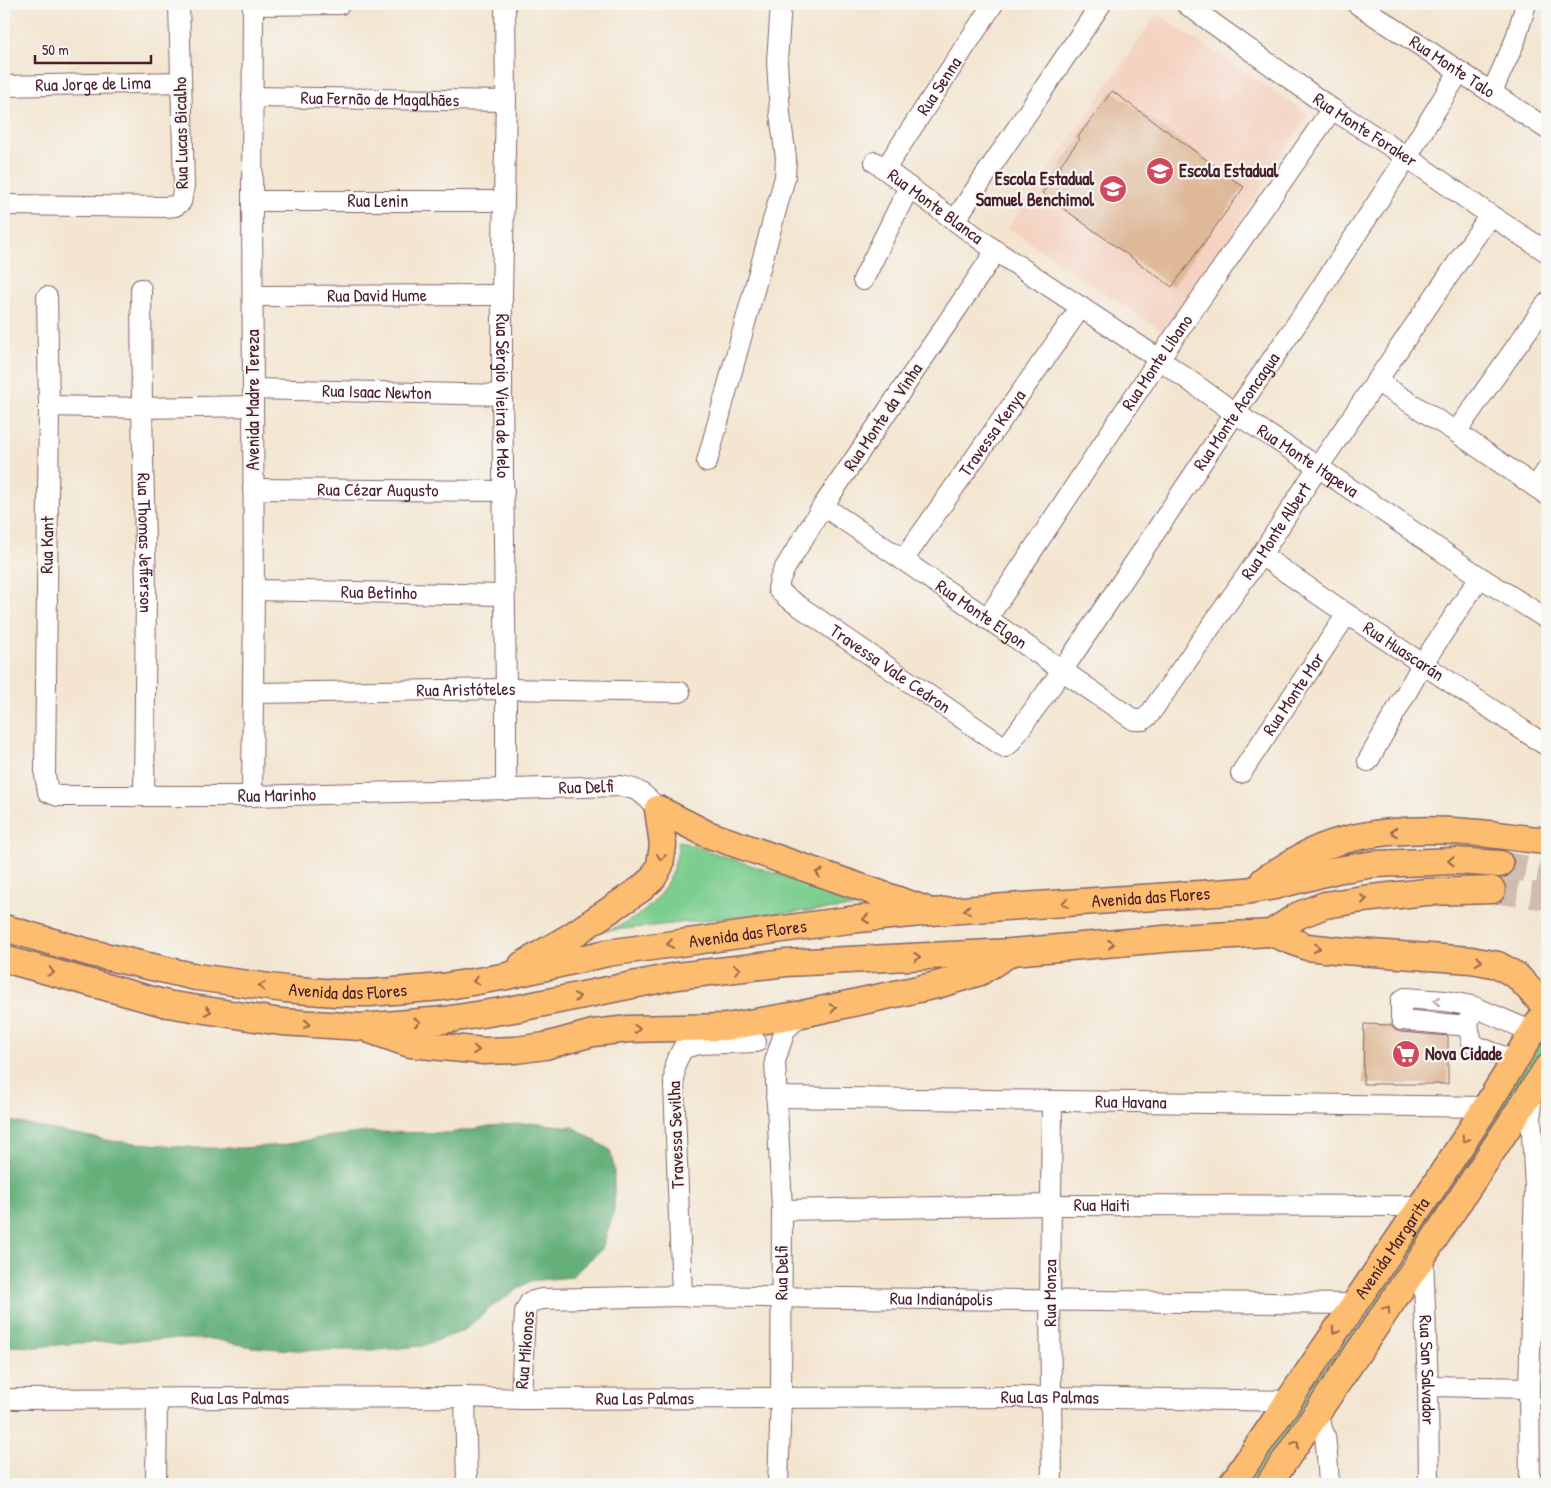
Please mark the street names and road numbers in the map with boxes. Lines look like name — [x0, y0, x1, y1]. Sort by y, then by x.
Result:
street label: Rua Monte Talo — [1405, 29, 1500, 104]
street label: Rua Senna — [910, 52, 967, 120]
street label: Rua Jorge de Lima — [35, 70, 151, 97]
street label: Rua Lucas Bicalho — [167, 77, 194, 189]
street label: Rua Fernão de Magalhães — [300, 85, 460, 112]
street label: Rua Monte Foraker — [1308, 86, 1423, 173]
street label: Rua Monte Blanca — [883, 162, 989, 250]
street label: Rua Lenin — [348, 188, 408, 213]
street label: Rua David Hume — [327, 282, 427, 308]
street label: Rua Monte Libano — [1116, 309, 1198, 415]
street label: Rua Sérgio Vieira de Melo — [490, 314, 516, 478]
street label: Avenida Madre Tereza — [240, 330, 265, 471]
street label: Rua Monte Aconcagua — [1187, 347, 1285, 475]
street label: Rua Monte da Vinha — [837, 358, 928, 476]
street label: Rua Isaac Newton — [322, 378, 432, 405]
street label: Travessa Kenya — [952, 384, 1031, 482]
street label: Rua Monte Itapeva — [1252, 418, 1364, 503]
street label: Rua Thomas Jefferson — [131, 473, 159, 613]
street label: Rua Cézar Augusto — [317, 477, 439, 502]
street label: Rua Monte Albert — [1235, 477, 1317, 584]
street label: Rua Kant — [34, 515, 60, 574]
street label: Rua Monte Elgon — [931, 573, 1033, 655]
street label: Rua Betinho — [341, 579, 417, 605]
street label: Rua Huascarán — [1358, 615, 1449, 687]
street label: Travessa Vale Cedron — [825, 618, 956, 719]
street label: Rua Monte Mor — [1256, 647, 1330, 740]
street label: Rua Aristóteles — [416, 676, 516, 702]
street label: Rua Delfi — [558, 773, 614, 800]
street label: Rua Marinho — [238, 781, 316, 808]
street label: Avenida das Flores — [1091, 880, 1211, 913]
street label: Avenida das Flores — [687, 913, 808, 954]
street label: Avenida das Flores — [288, 976, 408, 1005]
street label: Travessa Sevilha — [661, 1081, 690, 1189]
street label: Rua Havana — [1095, 1088, 1167, 1115]
street label: Rua Haiti — [1074, 1192, 1130, 1217]
street label: Avenida Margarita — [1348, 1192, 1435, 1304]
street label: Rua Delfi — [769, 1245, 794, 1300]
street label: Rua Monza — [1037, 1259, 1062, 1327]
street label: Rua Indianápolis — [890, 1285, 993, 1312]
street label: Rua Mikonos — [509, 1310, 540, 1390]
street label: Rua San Salvador — [1413, 1315, 1441, 1425]
street label: Rua Las Palmas — [1001, 1384, 1099, 1410]
street label: Rua Las Palmas — [191, 1385, 289, 1410]
street label: Rua Las Palmas — [596, 1385, 694, 1411]

